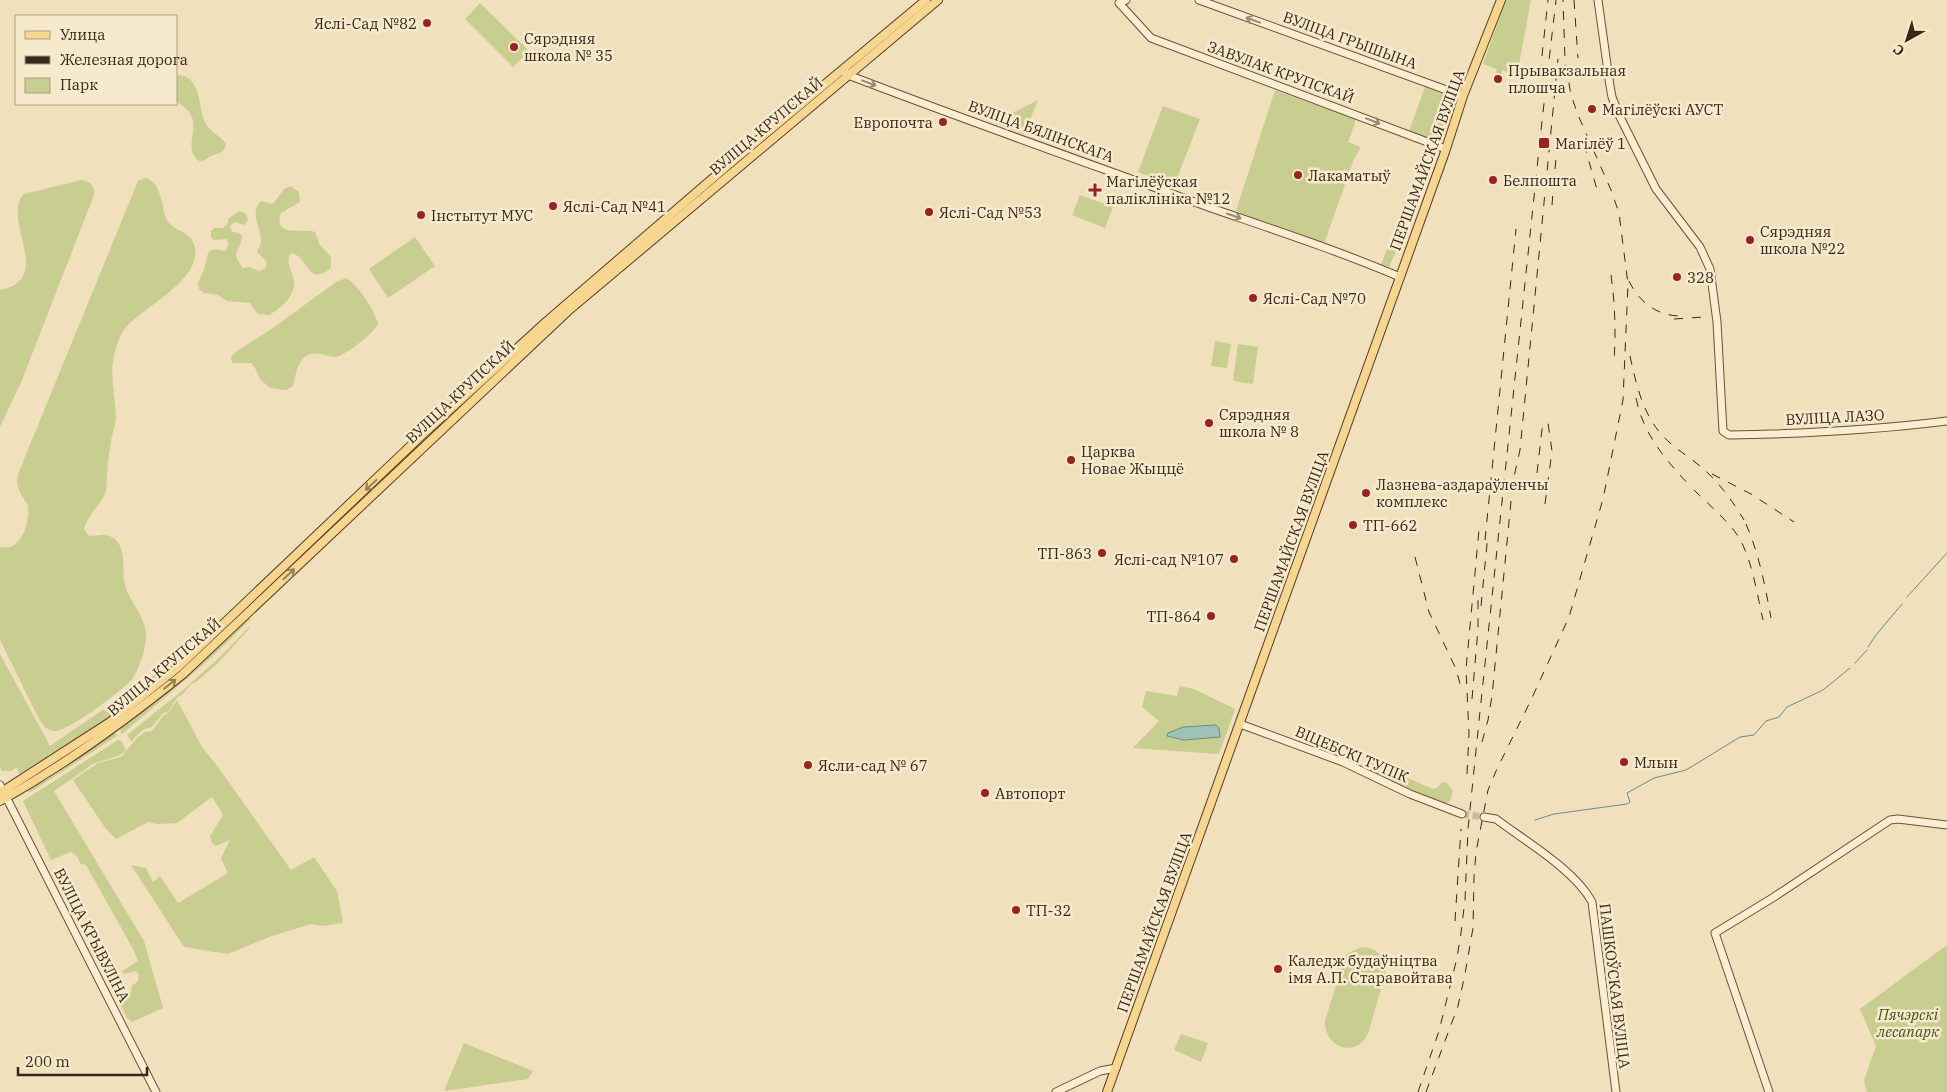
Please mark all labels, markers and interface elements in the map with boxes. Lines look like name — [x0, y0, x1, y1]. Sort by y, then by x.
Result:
street label: ВУЛІЦА ГРЫШЫНА — [1280, 7, 1420, 73]
place label: Яслі-Сад №82 — [314, 14, 417, 33]
legend — [15, 15, 178, 105]
one-way arrow — [1246, 15, 1261, 24]
north arrow — [1882, 15, 1932, 65]
marker: Яслі-Сад №82 — [421, 17, 433, 29]
text: Улица — [60, 25, 105, 44]
place label: Сярэдняя школа № 35 — [524, 29, 613, 65]
street label: ЗАВУЛАК КРУПСКАЙ — [1205, 37, 1357, 107]
text: С — [1890, 40, 1908, 60]
marker: Сярэдняя школа № 35 — [508, 41, 520, 53]
text: Железная дорога — [60, 50, 188, 69]
place label: Прывакзальная плошча — [1508, 61, 1626, 97]
street label: ПЕРШАМАЙСКАЯ ВУЛІЦА — [1385, 66, 1469, 253]
street label: ВУЛІЦА КРУПСКАЙ — [705, 73, 827, 179]
marker: Прывакзальная плошча — [1492, 73, 1504, 85]
text: Парк — [60, 75, 98, 94]
one-way arrow — [861, 79, 876, 88]
street label: ВУЛІЦА БЯЛІНСКАГА — [966, 96, 1117, 166]
place label: Магілёўскі АУСТ — [1602, 100, 1723, 119]
marker: Магілёўскі АУСТ — [1586, 103, 1598, 115]
place label: Европочта — [854, 113, 933, 132]
marker: Европочта — [937, 116, 949, 128]
one-way arrow — [1365, 117, 1380, 126]
place label: Магілёў 1 — [1555, 134, 1626, 153]
marker: Магілёў 1 — [1537, 136, 1551, 150]
place label: Лакаматыў — [1308, 166, 1390, 185]
marker: Лакаматыў — [1292, 169, 1304, 181]
place label: Белпошта — [1503, 171, 1577, 190]
place label: Магілёўская паліклініка №12 — [1106, 172, 1231, 208]
marker: Белпошта — [1487, 174, 1499, 186]
marker: Магілёўская паліклініка №12 — [1088, 183, 1102, 197]
place label: Яслі-Сад №41 — [563, 197, 666, 216]
marker: Яслі-Сад №41 — [547, 200, 559, 212]
place label: Яслі-Сад №53 — [939, 203, 1042, 222]
place label: Інстытут МУС — [431, 206, 533, 225]
marker: Яслі-Сад №53 — [923, 206, 935, 218]
marker: Інстытут МУС — [415, 209, 427, 221]
one-way arrow — [1226, 212, 1241, 221]
place label: Сярэдняя школа №22 — [1760, 222, 1846, 258]
marker: Сярэдняя школа №22 — [1744, 234, 1756, 246]
place label: 328 — [1687, 268, 1714, 287]
marker: 328 — [1671, 271, 1683, 283]
place label: Яслі-Сад №70 — [1263, 289, 1366, 308]
marker: Яслі-Сад №70 — [1247, 292, 1259, 304]
street label: ВУЛІЦА КРУПСКАЙ — [401, 336, 519, 448]
place label: Сярэдняя школа № 8 — [1219, 405, 1299, 441]
street label: ВУЛІЦА ЛАЗО — [1785, 405, 1885, 429]
marker: Сярэдняя школа № 8 — [1203, 417, 1215, 429]
place label: Царква Новае Жыццё — [1081, 442, 1184, 478]
street label: ПЕРШАМАЙСКАЯ ВУЛІЦА — [1249, 447, 1333, 634]
marker: Царква Новае Жыццё — [1065, 454, 1077, 466]
place label: Лазнева-аздараўленчы комплекс — [1376, 475, 1549, 511]
one-way arrow — [365, 479, 377, 491]
marker: Лазнева-аздараўленчы комплекс — [1360, 487, 1372, 499]
place label: ТП-662 — [1363, 516, 1417, 535]
marker: ТП-662 — [1347, 519, 1359, 531]
place label: ТП-863 — [1038, 544, 1092, 563]
marker: ТП-863 — [1096, 547, 1108, 559]
place label: Яслі-сад №107 — [1114, 550, 1224, 569]
marker: Яслі-сад №107 — [1228, 553, 1240, 565]
one-way arrow — [282, 568, 295, 580]
place label: ТП-864 — [1147, 607, 1201, 626]
marker: ТП-864 — [1205, 610, 1217, 622]
street label: ВУЛІЦА КРУПСКАЙ — [103, 614, 225, 720]
one-way arrow — [163, 679, 176, 690]
street label: ВІЦЕБСКІ ТУПІК — [1292, 722, 1412, 787]
place label: Млын — [1634, 753, 1678, 772]
place label: Ясли-сад № 67 — [818, 756, 928, 775]
marker: Млын — [1618, 756, 1630, 768]
marker: Ясли-сад № 67 — [802, 759, 814, 771]
place label: Автопорт — [995, 784, 1066, 803]
marker: Автопорт — [979, 787, 991, 799]
street label: ПЕРШАМАЙСКАЯ ВУЛІЦА — [1112, 828, 1196, 1015]
street label: ВУЛІЦА КРЫВУЛІНА — [50, 865, 134, 1006]
place label: ТП-32 — [1026, 901, 1071, 920]
street label: ПАШКОЎСКАЯ ВУЛІЦА — [1595, 902, 1635, 1070]
marker: ТП-32 — [1010, 904, 1022, 916]
place label: Каледж будаўніцтва імя А.П. Старавойтава — [1288, 951, 1453, 987]
marker: Каледж будаўніцтва імя А.П. Старавойтава — [1272, 963, 1284, 975]
park label: Пячэрскі лесапарк — [1876, 1005, 1940, 1041]
scale bar — [18, 1044, 146, 1076]
text: 200 m — [25, 1052, 70, 1071]

